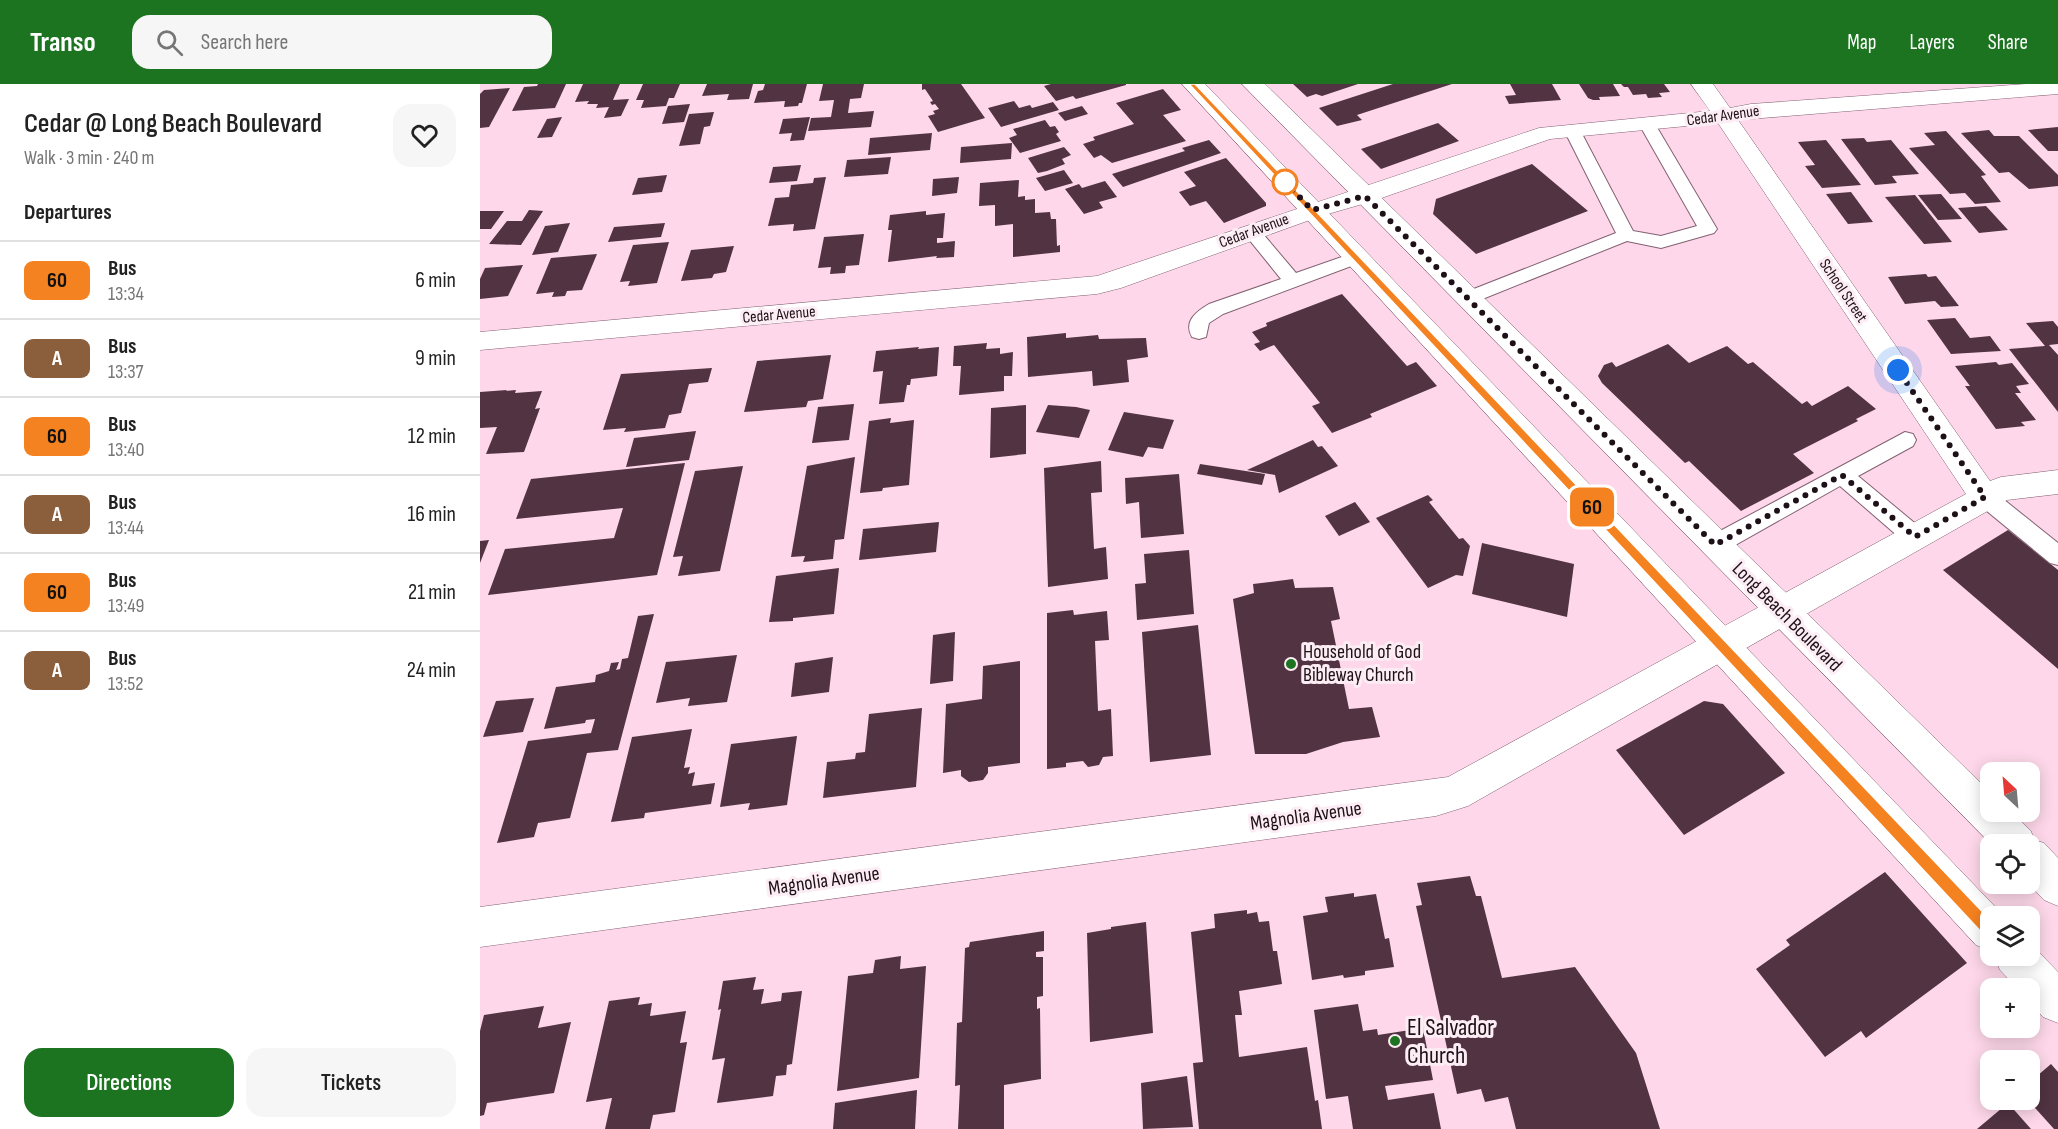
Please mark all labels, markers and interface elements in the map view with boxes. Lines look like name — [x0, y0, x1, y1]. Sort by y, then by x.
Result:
search box — [132, 15, 552, 69]
text: Transo — [30, 26, 96, 59]
icon: search — [153, 26, 186, 59]
text: Search here — [201, 29, 288, 56]
text: Map — [1847, 30, 1876, 55]
text: Layers — [1909, 30, 1955, 55]
text: Share — [1988, 30, 2028, 55]
street label: Cedar Avenue — [1685, 102, 1761, 130]
button: heart — [393, 104, 456, 167]
text: Cedar @ Long Beach Boulevard — [24, 107, 322, 140]
text: Walk · 3 min · 240 m — [24, 146, 154, 170]
unlabelled marker — [1272, 169, 1298, 195]
text: Departures — [24, 199, 112, 226]
street label: Cedar Avenue — [1216, 210, 1292, 252]
text: Bus — [108, 255, 137, 282]
street label: School Street — [1815, 256, 1871, 327]
text: 6 min — [415, 267, 456, 294]
text: 60 — [47, 268, 67, 293]
text: 13:34 — [108, 282, 144, 306]
street label: Cedar Avenue — [742, 302, 816, 328]
text: Bus — [108, 333, 137, 360]
text: 9 min — [415, 345, 456, 372]
text: A — [52, 346, 62, 371]
your location — [1883, 355, 1913, 385]
text: 13:37 — [108, 360, 144, 384]
text: Bus — [108, 411, 137, 438]
text: 12 min — [408, 423, 456, 450]
text: 60 — [47, 424, 67, 449]
text: 13:40 — [108, 438, 144, 462]
line badge: 60 — [1565, 488, 1619, 526]
text: Bus — [108, 489, 137, 516]
text: 60 — [1582, 495, 1602, 520]
text: 16 min — [408, 501, 456, 528]
text: A — [52, 502, 62, 527]
text: 13:44 — [108, 516, 144, 540]
street label: Long Beach Boulevard — [1727, 557, 1847, 677]
text: Bus — [108, 567, 137, 594]
text: 21 min — [408, 579, 456, 606]
text: 60 — [47, 580, 67, 605]
text: 13:49 — [108, 594, 144, 618]
place label: Household of God Bibleway Church — [1303, 640, 1421, 687]
text: Bus — [108, 645, 137, 672]
text: 24 min — [407, 657, 456, 684]
marker: Household of God Bibleway Church — [1284, 657, 1298, 671]
text: A — [52, 658, 62, 683]
text: 13:52 — [108, 672, 143, 696]
north arrow — [1980, 762, 2040, 822]
map controls — [1980, 762, 2040, 1110]
street label: Magnolia Avenue — [1249, 796, 1363, 836]
button: locate — [1980, 834, 2040, 894]
street label: Magnolia Avenue — [767, 861, 881, 901]
button: layers — [1980, 906, 2040, 966]
button: + — [1980, 978, 2040, 1038]
place label: El Salvador Church — [1407, 1013, 1494, 1070]
marker: El Salvador Church — [1388, 1034, 1402, 1048]
button: Directions — [24, 1048, 234, 1117]
button: Tickets — [246, 1048, 456, 1117]
button: − — [1980, 1050, 2040, 1110]

